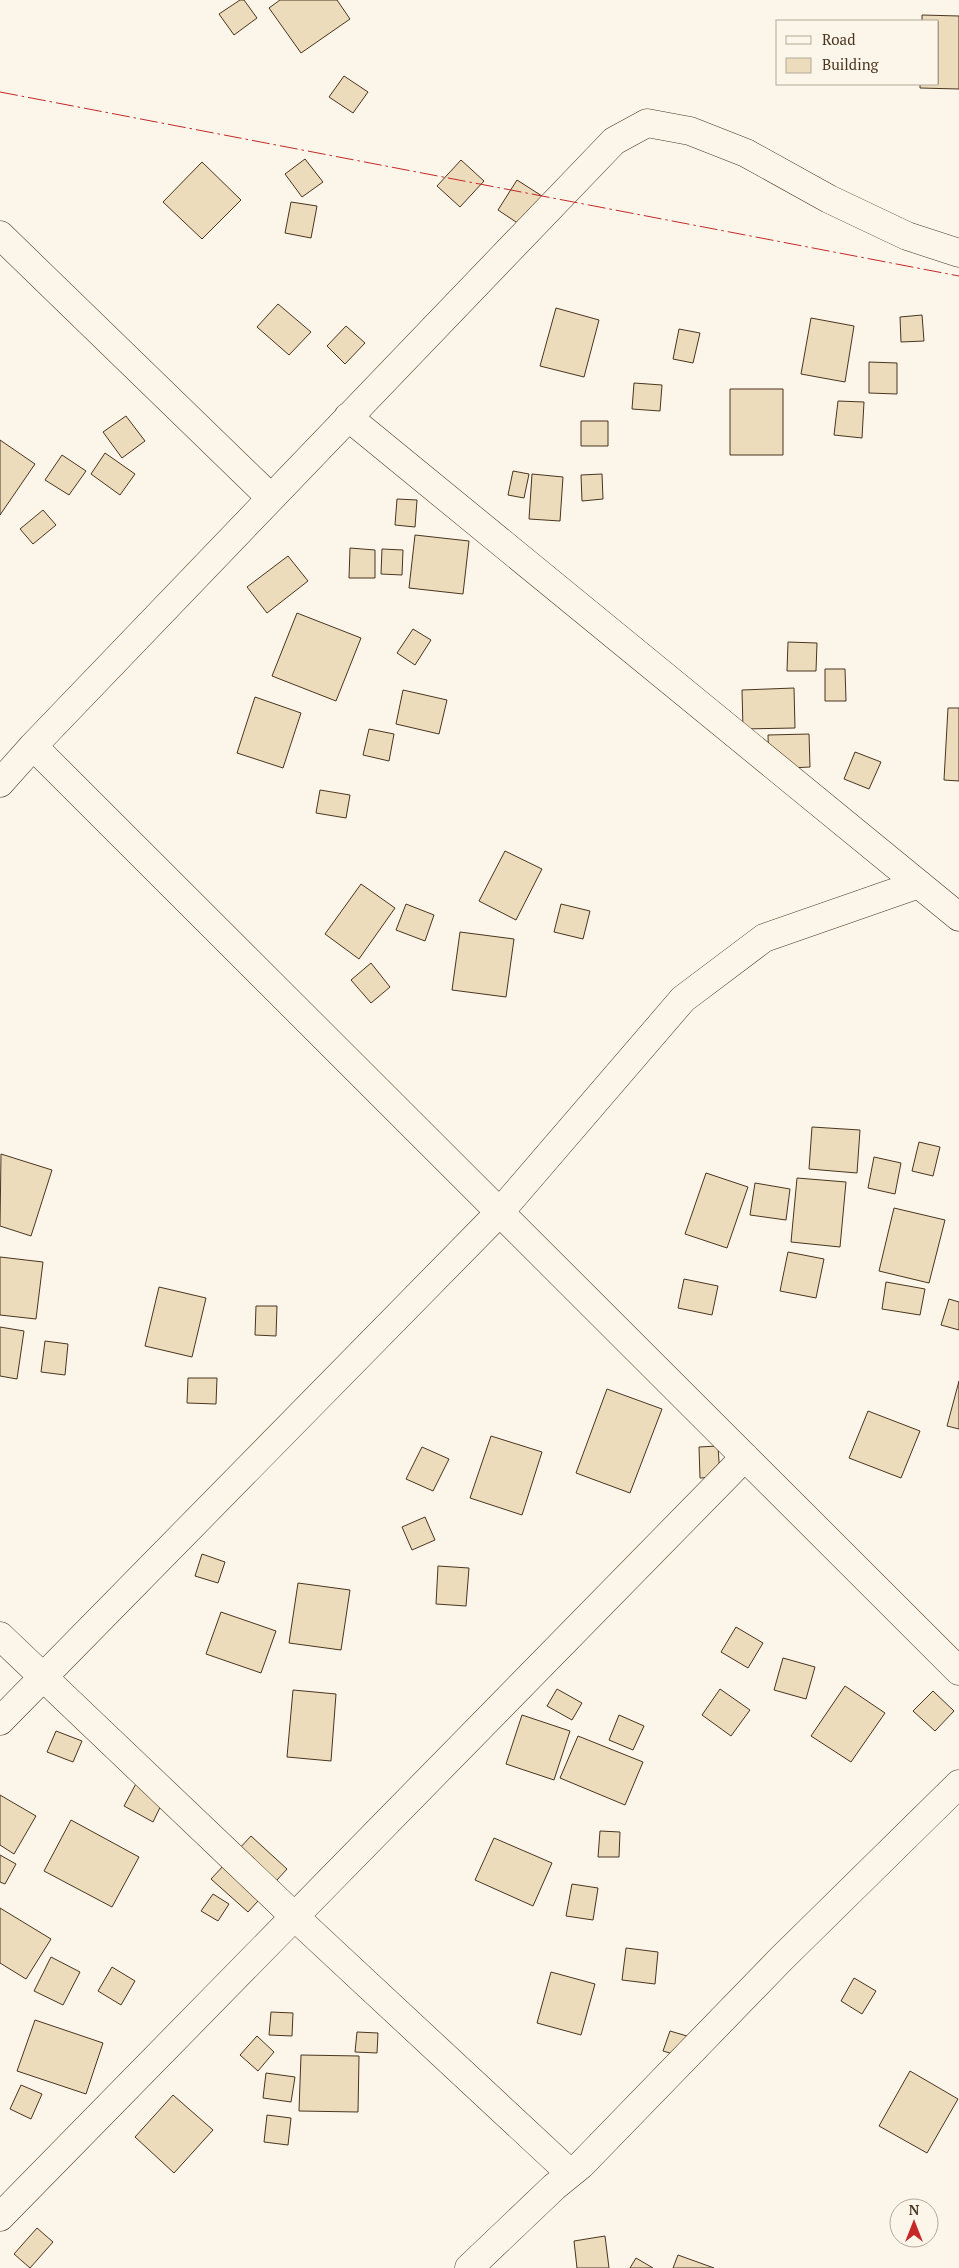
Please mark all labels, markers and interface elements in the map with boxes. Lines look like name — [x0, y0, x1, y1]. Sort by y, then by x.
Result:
legend — [776, 20, 939, 85]
text: Road — [822, 29, 855, 49]
text: Building — [822, 54, 880, 74]
north arrow — [889, 2198, 939, 2248]
text: N — [909, 2200, 920, 2219]

